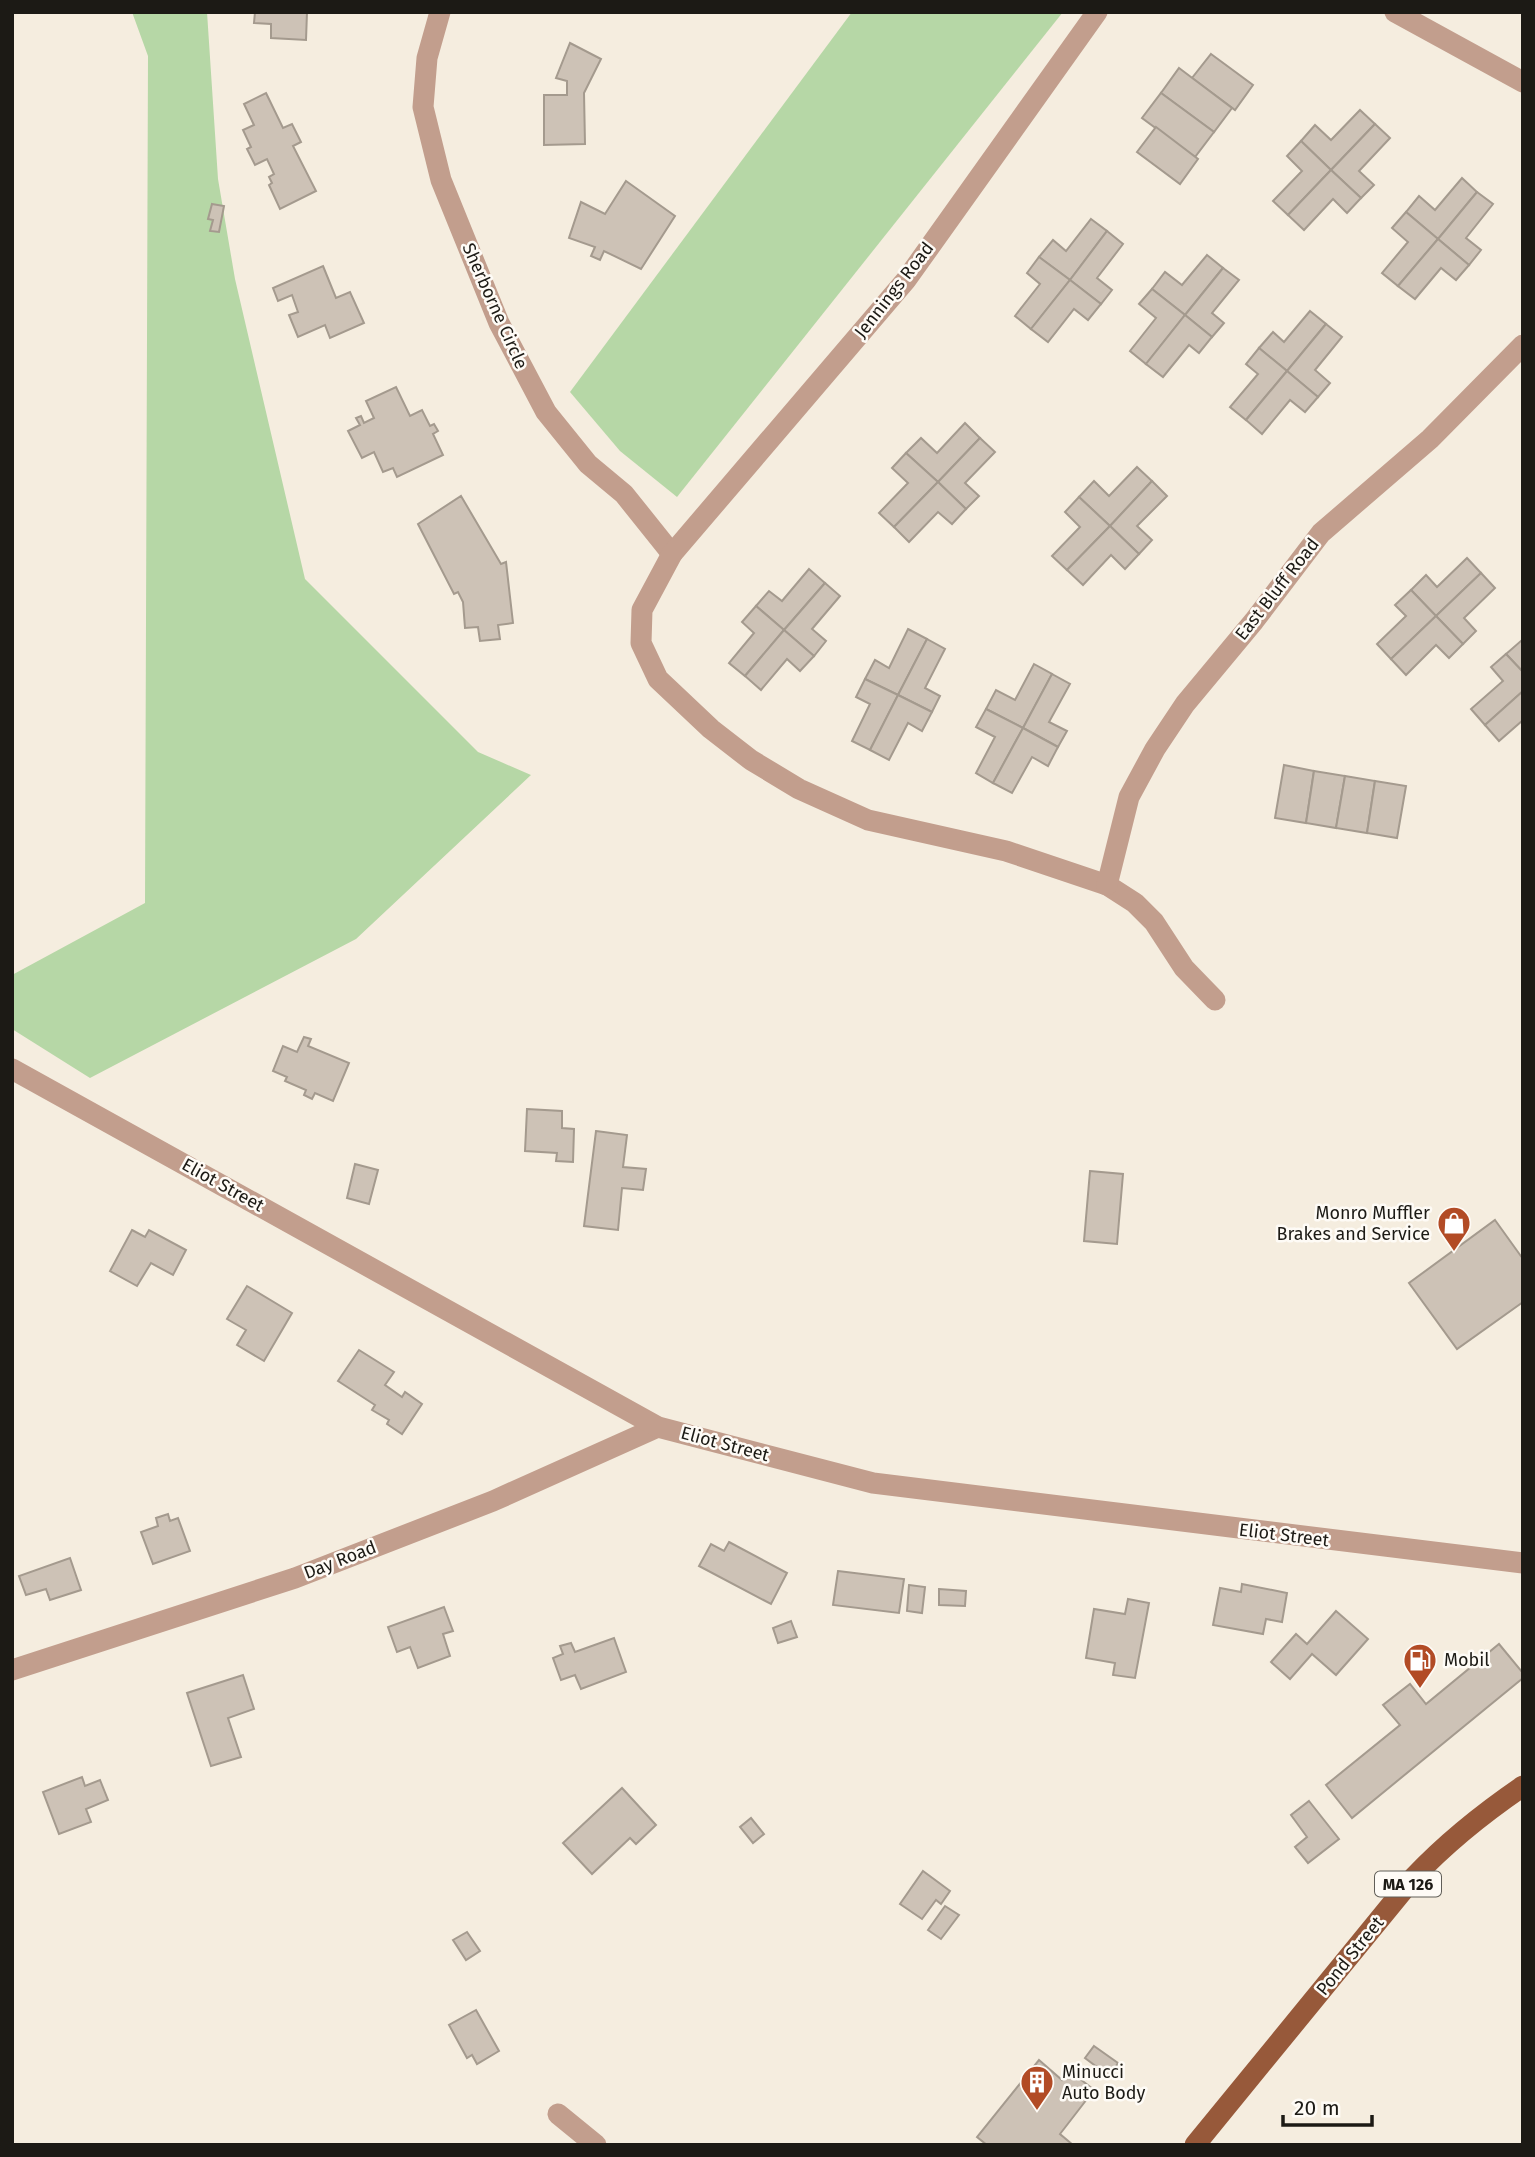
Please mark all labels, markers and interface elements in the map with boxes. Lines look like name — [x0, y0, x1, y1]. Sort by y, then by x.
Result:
street label: Jennings Road — [850, 238, 938, 342]
street label: Sherborne Circle — [457, 240, 533, 372]
street label: East Bluff Road — [1230, 533, 1324, 645]
street label: Eliot Street — [178, 1153, 268, 1217]
place label: Monro Muffler Brakes and Service — [1276, 1202, 1430, 1245]
shop icon: Monro Muffler Brakes and Service — [1435, 1204, 1473, 1253]
street label: Eliot Street — [678, 1422, 772, 1466]
street label: Eliot Street — [1238, 1519, 1331, 1551]
street label: Day Road — [301, 1536, 379, 1584]
fuel station icon: Mobil — [1401, 1641, 1439, 1690]
place label: Mobil — [1444, 1649, 1490, 1671]
road number: MA 126 — [1375, 1872, 1441, 1896]
street label: Pond Street — [1311, 1912, 1389, 2000]
place label: Minucci Auto Body — [1062, 2061, 1146, 2104]
building icon: Minucci Auto Body — [1018, 2063, 1056, 2112]
scale bar — [1283, 2084, 1372, 2128]
text: 20 m — [1294, 2095, 1340, 2121]

